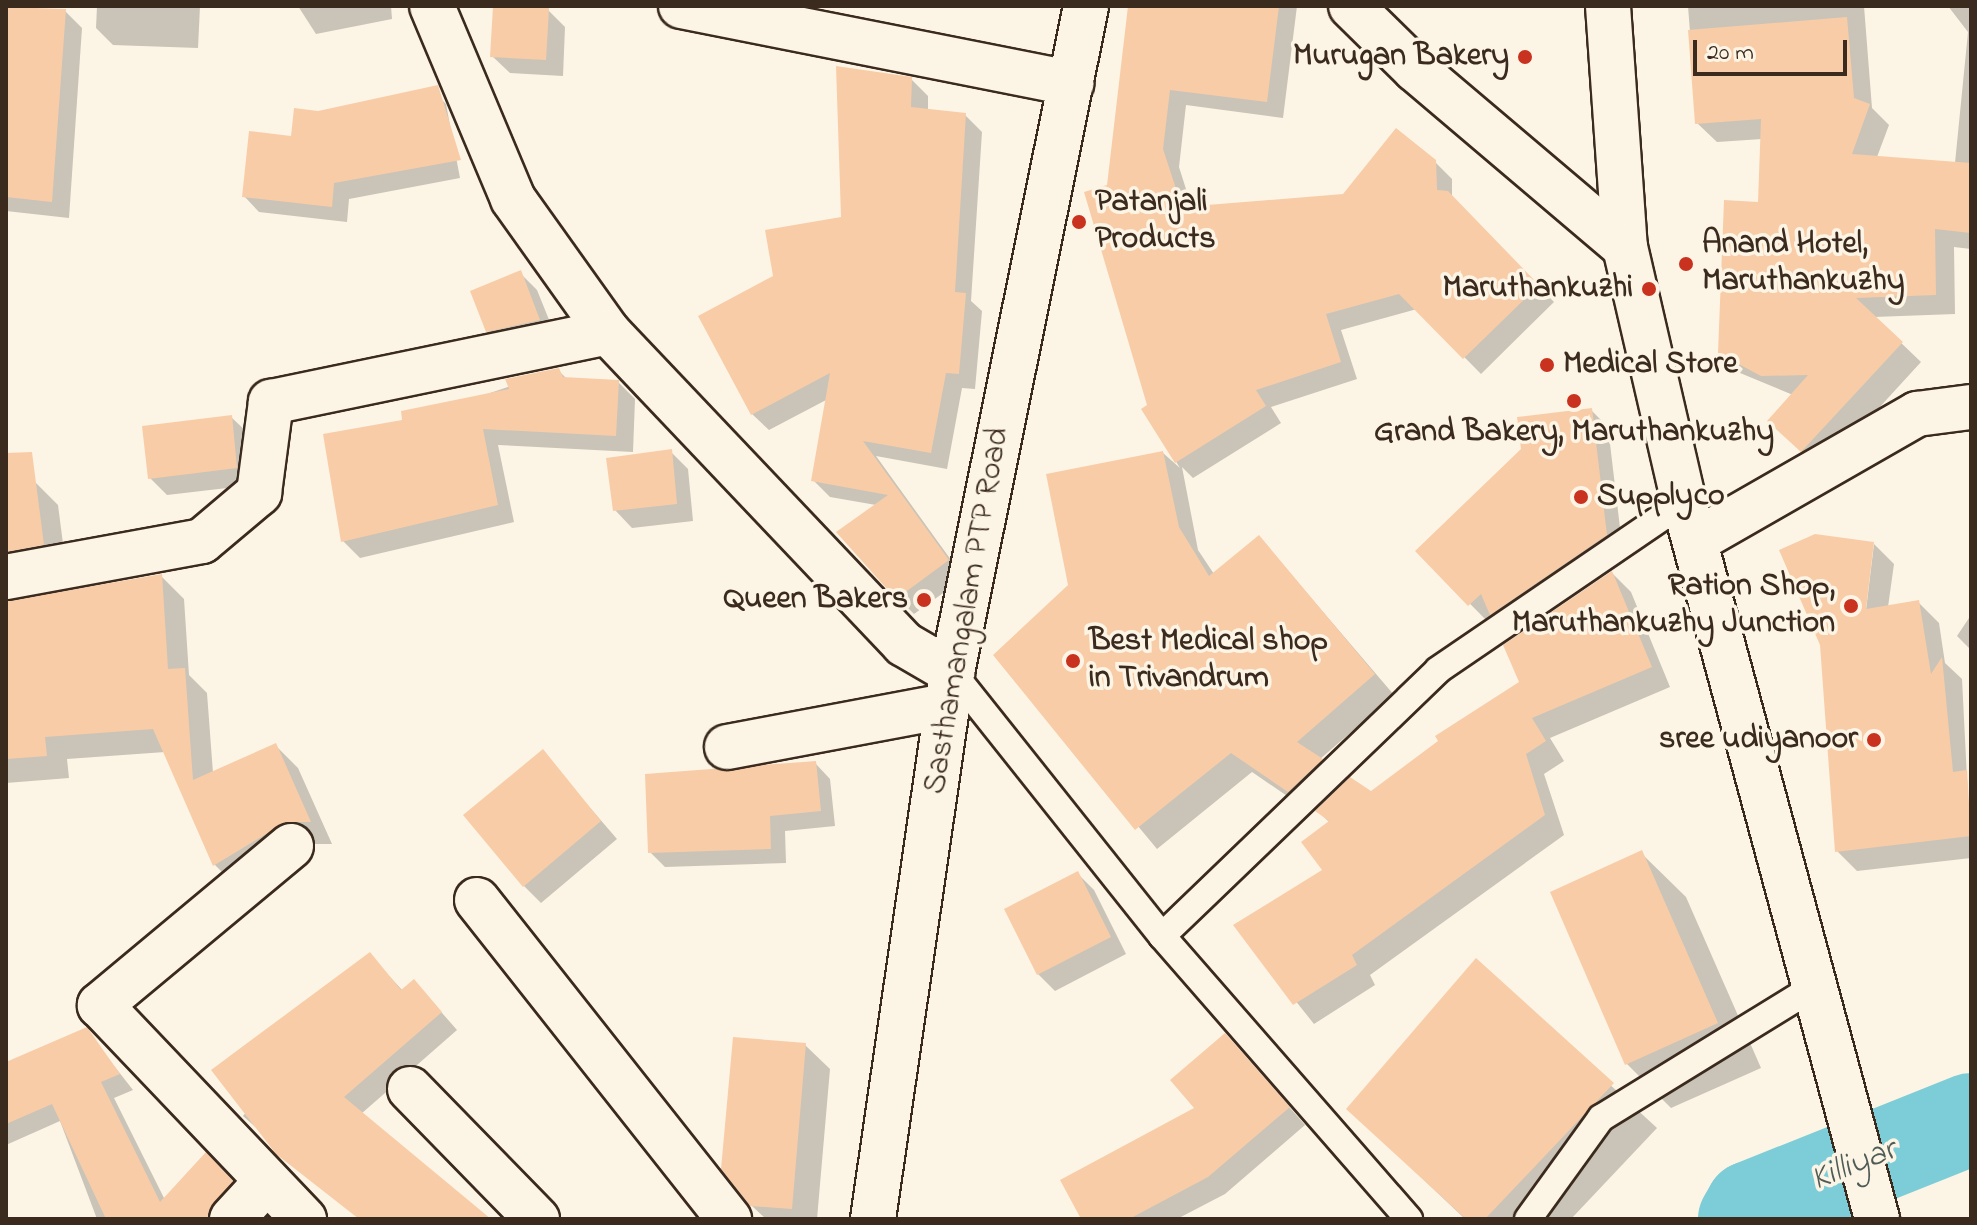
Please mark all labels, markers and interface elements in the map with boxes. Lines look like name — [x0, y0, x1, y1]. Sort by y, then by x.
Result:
scale bar — [1697, 24, 1851, 74]
text: 20 m — [1707, 36, 1754, 71]
place label: Murugan Bakery — [1293, 38, 1509, 76]
marker: Murugan Bakery — [1516, 48, 1534, 66]
place label: Patanjali Products — [1095, 185, 1216, 260]
marker: Patanjali Products — [1070, 213, 1088, 231]
place label: Anand Hotel, Maruthankuzhy — [1702, 227, 1904, 302]
marker: Anand Hotel, Maruthankuzhy — [1677, 255, 1695, 273]
place label: Maruthankuzhi — [1443, 270, 1633, 308]
marker: Maruthankuzhi — [1640, 280, 1658, 298]
place label: Medical Store — [1563, 346, 1738, 384]
marker: Medical Store — [1538, 356, 1556, 374]
marker: Grand Bakery, Maruthankuzhy — [1565, 392, 1583, 410]
place label: Grand Bakery, Maruthankuzhy — [1374, 414, 1774, 452]
street label: Sasthamangalam PTP Road — [917, 425, 1019, 797]
place label: Supplyco — [1597, 478, 1725, 516]
marker: Supplyco — [1572, 488, 1590, 506]
place label: Ration Shop, Maruthankuzhy Junction — [1512, 569, 1835, 644]
place label: Queen Bakers — [723, 581, 908, 619]
marker: Queen Bakers — [915, 591, 933, 609]
marker: Ration Shop, Maruthankuzhy Junction — [1842, 597, 1860, 615]
place label: Best Medical shop in Trivandrum — [1089, 624, 1328, 699]
marker: Best Medical shop in Trivandrum — [1064, 652, 1082, 670]
place label: sree udiyanoor — [1659, 721, 1858, 759]
marker: sree udiyanoor — [1865, 731, 1883, 749]
water label: Killiyar — [1806, 1131, 1902, 1201]

